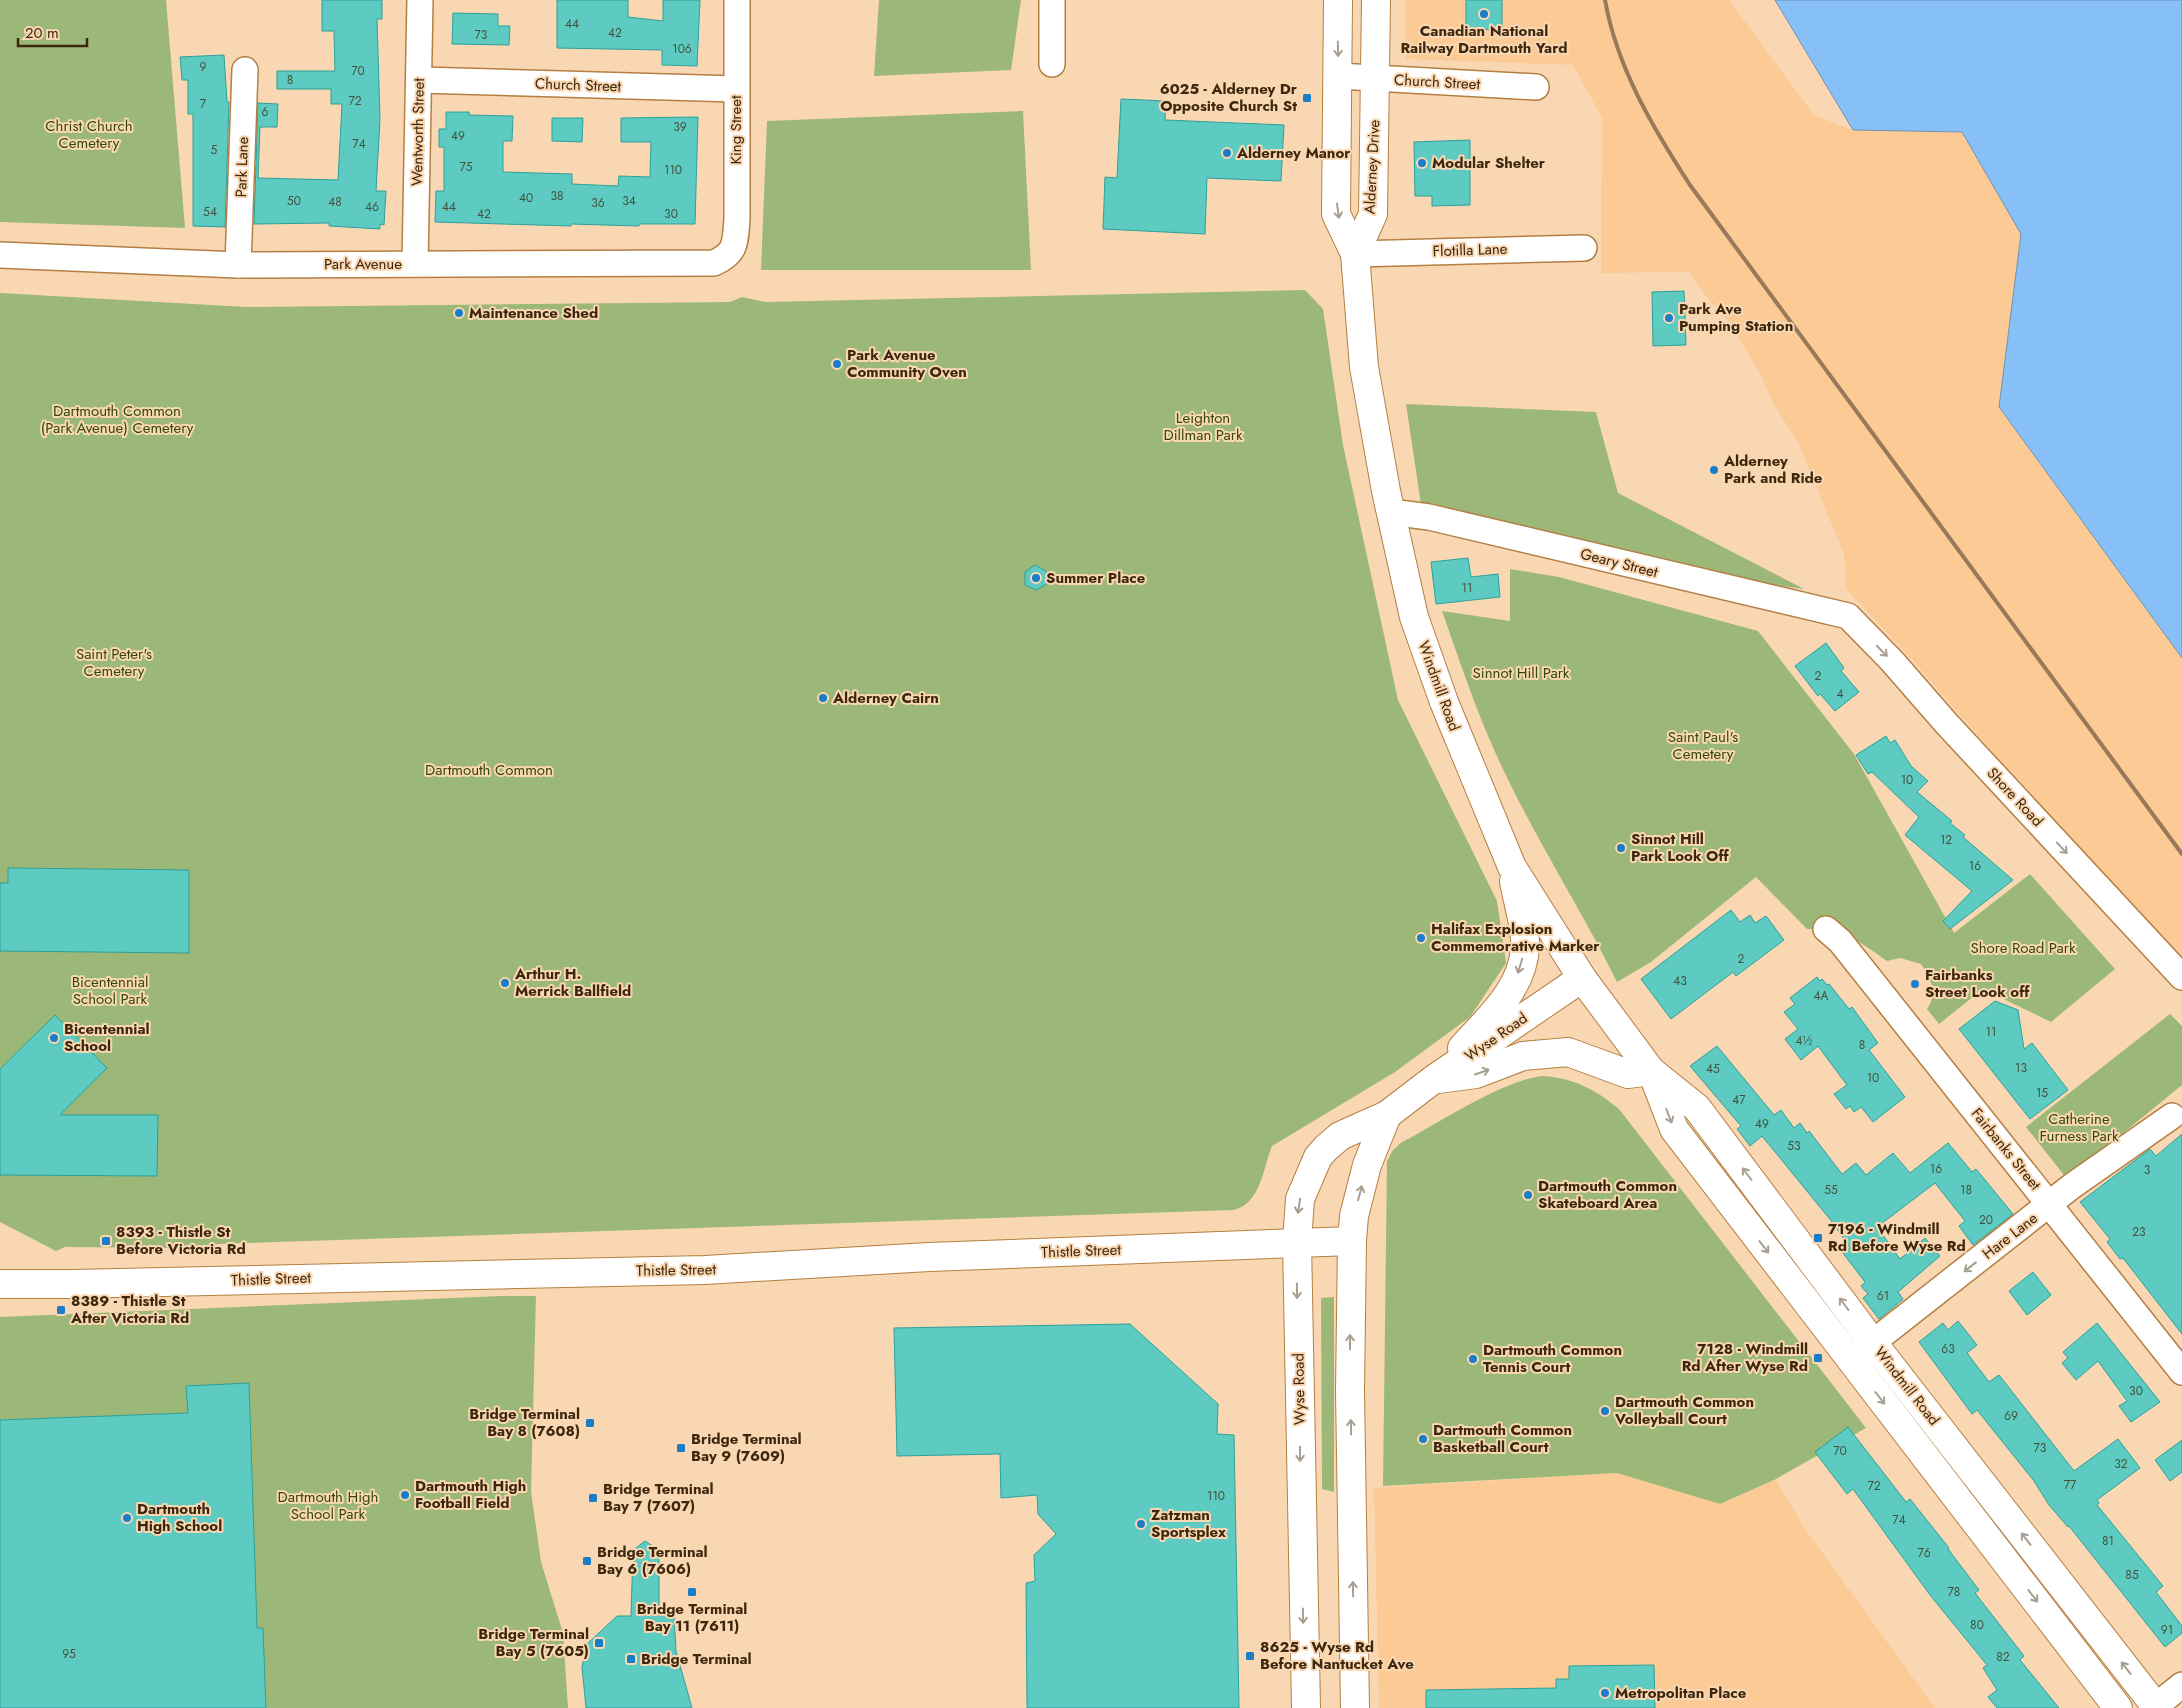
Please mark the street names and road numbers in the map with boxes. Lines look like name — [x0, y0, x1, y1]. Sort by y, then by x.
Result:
street label: Church Street — [1393, 69, 1481, 95]
street label: Church Street — [535, 73, 622, 98]
street label: Wentworth Street — [406, 77, 430, 186]
street label: King Street — [725, 95, 747, 165]
street label: Alderney Drive — [1359, 119, 1385, 215]
street label: Park Lane — [230, 136, 254, 198]
street label: Flotilla Lane — [1432, 238, 1508, 262]
street label: Park Avenue — [324, 253, 402, 275]
street label: Geary Street — [1578, 543, 1660, 583]
street label: Windmill Road — [1412, 638, 1466, 734]
street label: Shore Road — [1982, 763, 2048, 831]
street label: Wyse Road — [1460, 1007, 1532, 1067]
street label: Fairbanks Street — [1966, 1103, 2046, 1195]
street label: Hare Lane — [1978, 1207, 2042, 1265]
street label: Thistle Street — [1041, 1239, 1122, 1263]
street label: Thistle Street — [636, 1258, 717, 1282]
street label: Thistle Street — [231, 1267, 312, 1291]
street label: Windmill Road — [1869, 1342, 1945, 1430]
street label: Wyse Road — [1287, 1353, 1311, 1425]

